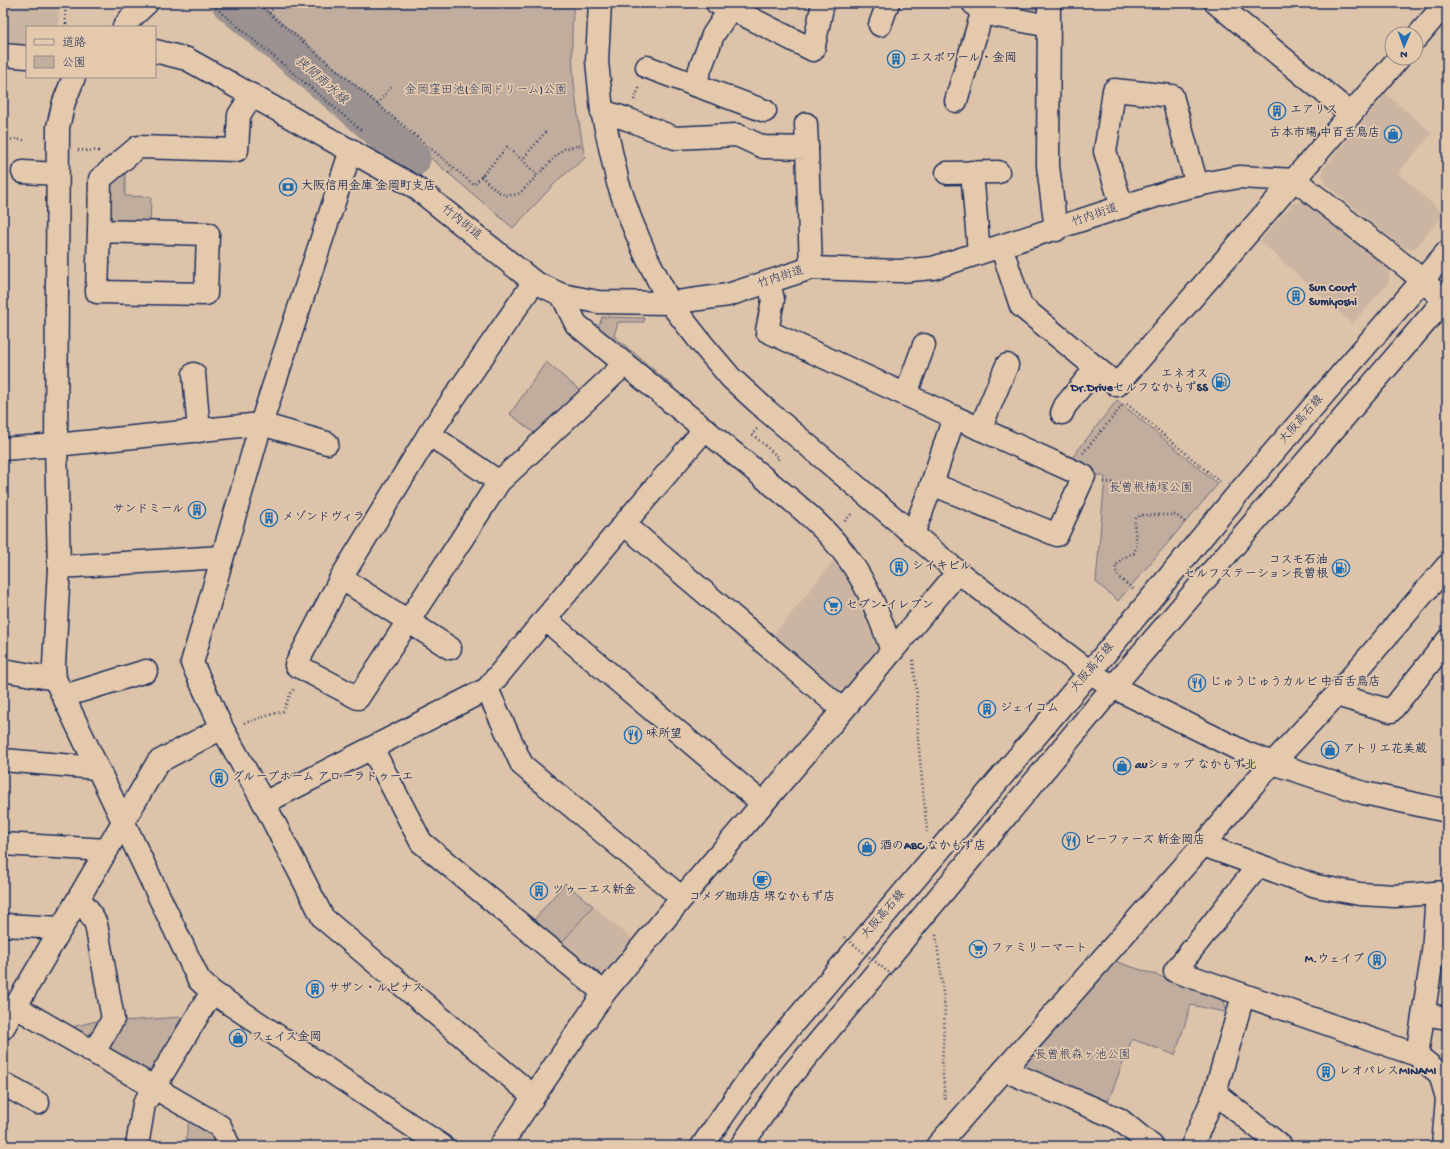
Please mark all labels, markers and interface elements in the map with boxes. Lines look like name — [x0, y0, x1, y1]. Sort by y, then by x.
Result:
legend — [26, 26, 156, 78]
north arrow — [1384, 26, 1424, 66]
text: 道路 — [62, 36, 86, 51]
text: N — [1400, 48, 1408, 60]
building icon: エスポワール・金岡 — [886, 49, 906, 69]
place label: エスポワール・金岡 — [909, 51, 1017, 66]
water label: 狭間雨水線 — [292, 53, 352, 109]
text: 公園 — [62, 56, 86, 71]
park label: 金岡窪田池(金岡ドリーム)公園 — [405, 83, 567, 98]
building icon: エアリス — [1267, 101, 1287, 121]
place label: エアリス — [1290, 104, 1338, 118]
shop icon: 古本市場 中百舌鳥店 — [1383, 124, 1403, 144]
place label: 古本市場 中百舌鳥店 — [1269, 126, 1380, 141]
bank icon: 大阪信用金庫 金岡町支店 — [278, 177, 298, 197]
place label: 大阪信用金庫 金岡町支店 — [301, 179, 436, 194]
street label: 竹内街道 — [1070, 201, 1120, 230]
street label: 竹内街道 — [438, 202, 485, 244]
street label: 竹内街道 — [756, 263, 806, 292]
place label: Sun Court Sumiyoshi — [1309, 282, 1357, 310]
building icon: Sun Court Sumiyoshi — [1286, 286, 1306, 306]
place label: エネオス Dr.DriveセルフなかもずSS — [1070, 368, 1208, 396]
fuel station icon: エネオス Dr.DriveセルフなかもずSS — [1211, 372, 1231, 392]
street label: 大阪高石線 — [1276, 392, 1327, 447]
park label: 長曽根楠塚公園 — [1109, 481, 1193, 496]
building icon: サンドミール — [187, 500, 207, 520]
place label: サンドミール — [112, 503, 184, 517]
building icon: メゾンドヴィラ — [259, 508, 279, 528]
place label: メゾンドヴィラ — [282, 510, 365, 525]
place label: コスモ石油 セルフステーション長曽根 — [1184, 553, 1329, 582]
building icon: シイキビル — [889, 557, 909, 577]
fuel station icon: コスモ石油 セルフステーション長曽根 — [1331, 558, 1351, 578]
place label: シイキビル — [912, 560, 972, 574]
supermarket icon: セブン-イレブン — [823, 596, 843, 616]
place label: セブン-イレブン — [846, 598, 934, 613]
street label: 大阪高石線 — [1068, 640, 1118, 695]
restaurant icon: じゅうじゅうカルビ 中百舌鳥店 — [1187, 673, 1207, 693]
place label: じゅうじゅうカルビ 中百舌鳥店 — [1210, 675, 1381, 690]
building icon: ジェイコム — [977, 699, 997, 719]
place label: ジェイコム — [1000, 702, 1059, 716]
restaurant icon: 味所望 — [623, 725, 643, 745]
place label: 味所望 — [646, 727, 682, 742]
shop icon: アトリエ花美蔵 — [1320, 740, 1340, 760]
place label: アトリエ花美蔵 — [1343, 742, 1427, 757]
shop icon: auショップ なかもず北 — [1112, 756, 1132, 776]
place label: auショップ なかもず北 — [1134, 758, 1257, 773]
building icon: グループホーム アローラドゥーエ — [209, 768, 229, 788]
place label: グループホーム アローラドゥーエ — [232, 770, 413, 785]
restaurant icon: ビーファーズ 新金岡店 — [1061, 831, 1081, 851]
place label: ビーファーズ 新金岡店 — [1084, 833, 1205, 848]
shop icon: 酒のABC なかもず店 — [857, 837, 877, 857]
place label: 酒のABC なかもず店 — [880, 839, 986, 854]
cafe icon: コメダ珈琲店 堺なかもず店 — [752, 870, 772, 890]
building icon: ツゥーエス新金 — [529, 881, 549, 901]
place label: ツゥーエス新金 — [552, 883, 636, 898]
street label: 大阪高石線 — [858, 887, 909, 942]
place label: コメダ珈琲店 堺なかもず店 — [689, 890, 835, 905]
supermarket icon: ファミリーマート — [968, 939, 988, 959]
place label: ファミリーマート — [991, 942, 1087, 956]
building icon: M.ウェイブ — [1367, 950, 1387, 970]
place label: M.ウェイブ — [1305, 952, 1364, 967]
building icon: サザン・ルピナス — [305, 979, 325, 999]
place label: サザン・ルピナス — [328, 982, 424, 996]
shop icon: フェイス金岡 — [228, 1028, 248, 1048]
place label: フェイス金岡 — [251, 1030, 322, 1045]
park label: 長曽根森ヶ池公園 — [1035, 1048, 1131, 1063]
building icon: レオパレスMINAMI — [1316, 1062, 1336, 1082]
place label: レオパレスMINAMI — [1339, 1065, 1436, 1079]

